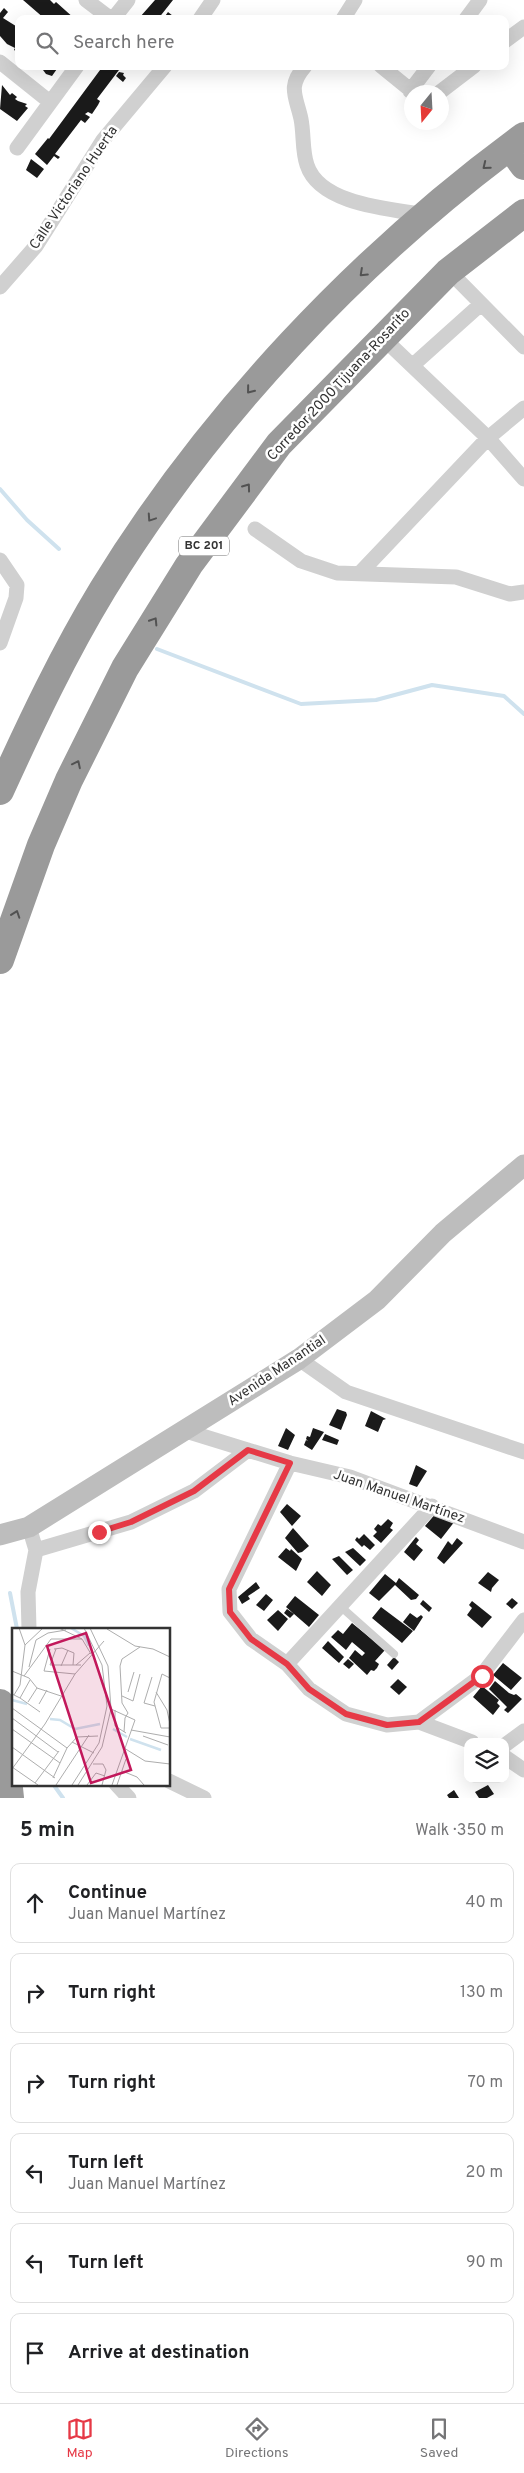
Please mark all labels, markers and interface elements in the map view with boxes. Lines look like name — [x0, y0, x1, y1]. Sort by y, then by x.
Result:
search box — [15, 15, 509, 70]
icon: search — [33, 29, 61, 57]
text: Search here — [73, 31, 175, 55]
north arrow — [404, 85, 449, 130]
street label: Calle Victoriano Huerta — [26, 123, 122, 253]
one-way arrow — [482, 161, 491, 170]
one-way arrow — [360, 267, 369, 276]
street label: Corredor 2000 Tijuana-Rosarito — [264, 305, 414, 465]
one-way arrow — [247, 384, 256, 393]
one-way arrow — [241, 484, 250, 493]
one-way arrow — [148, 512, 157, 522]
road number: BC 201 — [179, 536, 229, 556]
one-way arrow — [148, 617, 158, 626]
one-way arrow — [71, 760, 81, 769]
one-way arrow — [10, 910, 20, 919]
street label: Avenida Manantial — [225, 1332, 329, 1410]
street label: Juan Manuel Martínez — [331, 1466, 467, 1528]
route end — [88, 1521, 111, 1544]
inset map — [12, 1628, 170, 1786]
route start — [471, 1665, 494, 1688]
map controls — [464, 1738, 509, 1783]
button: layers — [464, 1738, 509, 1783]
text: 5 min — [20, 1817, 75, 1844]
text: Walk · 350 m — [415, 1821, 504, 1841]
text: Continue — [68, 1881, 147, 1905]
icon: ahead — [21, 1889, 49, 1917]
text: 40 m — [465, 1893, 503, 1913]
text: Juan Manuel Martínez — [68, 1905, 226, 1925]
icon: right — [21, 1979, 49, 2007]
text: Turn right — [68, 1981, 156, 2005]
text: 130 m — [460, 1983, 503, 2003]
icon: right — [21, 2069, 49, 2097]
text: Turn right — [68, 2071, 156, 2095]
text: 70 m — [468, 2073, 503, 2093]
text: Turn left — [68, 2151, 144, 2175]
icon: left — [21, 2159, 49, 2187]
text: 20 m — [466, 2163, 503, 2183]
text: Juan Manuel Martínez — [68, 2175, 226, 2195]
icon: left — [21, 2249, 49, 2277]
text: Turn left — [68, 2251, 144, 2275]
text: 90 m — [466, 2253, 503, 2273]
icon: arrive — [21, 2339, 49, 2367]
text: Arrive at destination — [68, 2341, 249, 2365]
tab: Map — [66, 2415, 94, 2462]
tab: Directions — [225, 2415, 289, 2462]
tab: Saved — [420, 2415, 458, 2462]

